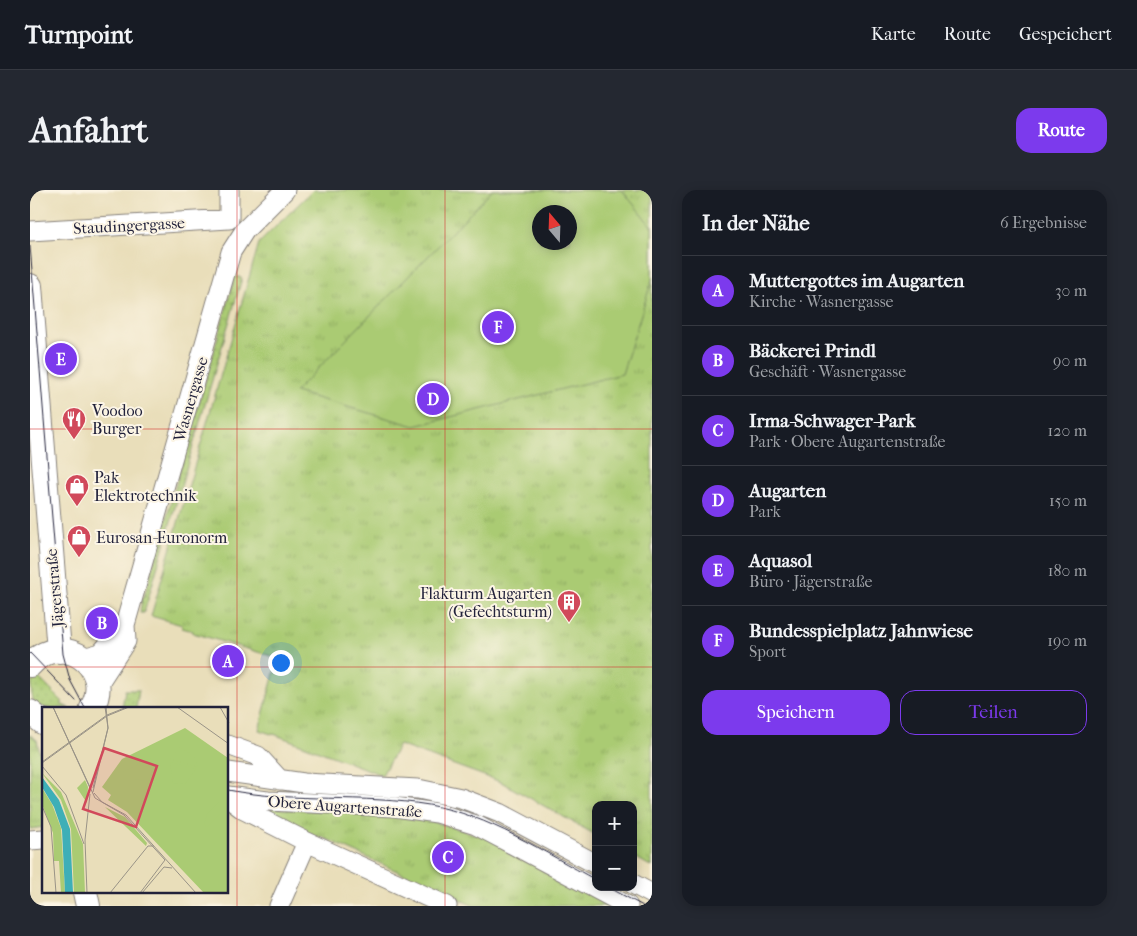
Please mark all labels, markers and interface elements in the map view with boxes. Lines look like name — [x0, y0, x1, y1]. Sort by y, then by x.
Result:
text: Turnpoint — [25, 21, 133, 49]
text: Karte — [871, 24, 916, 45]
text: Route — [944, 24, 991, 45]
text: Gespeichert — [1019, 24, 1112, 45]
button: Route — [1016, 108, 1107, 153]
text: Anfahrt — [30, 110, 148, 151]
north arrow — [532, 205, 577, 250]
text: In der Nähe — [702, 211, 810, 235]
street label: Staudingergasse — [73, 213, 185, 238]
text: 6 Ergebnisse — [1000, 213, 1087, 232]
text: Muttergottes im Augarten — [749, 270, 964, 292]
text: A — [713, 281, 723, 300]
text: 30 m — [1055, 281, 1087, 300]
text: Kirche · Wasnergasse — [749, 292, 893, 311]
pin: F — [482, 308, 514, 346]
pin: E — [45, 340, 77, 378]
text: Bäckerei Prindl — [749, 340, 876, 362]
text: B — [713, 351, 723, 370]
text: 90 m — [1053, 351, 1087, 370]
street label: Wasnergasse — [169, 354, 212, 445]
text: Geschäft · Wasnergasse — [749, 362, 906, 381]
pin: D — [417, 380, 449, 418]
place label: Voodoo Burger — [91, 401, 143, 438]
restaurant icon: Voodoo Burger — [61, 406, 87, 440]
text: Irma-Schwager-Park — [749, 410, 915, 432]
text: C — [713, 421, 723, 440]
text: 120 m — [1048, 421, 1087, 440]
text: Park · Obere Augartenstraße — [749, 432, 945, 451]
place label: Pak Elektrotechnik — [94, 468, 197, 505]
shop icon: Pak Elektrotechnik — [64, 473, 90, 507]
text: Augarten — [749, 480, 826, 502]
text: D — [712, 491, 724, 510]
text: 150 m — [1049, 491, 1087, 510]
text: Park — [749, 502, 781, 521]
shop icon: Eurosan-Euronorm — [66, 524, 92, 558]
place label: Eurosan-Euronorm — [96, 528, 228, 547]
street label: Jägerstraße — [42, 548, 68, 630]
text: Aquasol — [749, 550, 812, 572]
text: E — [713, 561, 723, 580]
text: 180 m — [1048, 561, 1087, 580]
text: Büro · Jägerstraße — [749, 572, 872, 591]
place label: Flakturm Augarten (Gefechtsturm) — [420, 584, 553, 621]
building icon: Flakturm Augarten (Gefechtsturm) — [556, 589, 582, 623]
pin: B — [86, 604, 118, 642]
text: Bundesspielplatz Jahnwiese — [749, 620, 973, 642]
text: F — [714, 631, 722, 650]
text: 190 m — [1047, 631, 1087, 650]
pin: A — [212, 642, 244, 680]
text: Sport — [749, 642, 787, 661]
your location — [268, 650, 294, 676]
button: Speichern — [702, 690, 890, 735]
button: Teilen — [900, 690, 1087, 735]
inset map — [42, 707, 229, 894]
street label: Obere Augartenstraße — [267, 792, 423, 821]
map controls — [592, 801, 637, 891]
button: + — [592, 801, 637, 846]
pin: C — [432, 838, 464, 876]
button: − — [592, 846, 637, 891]

